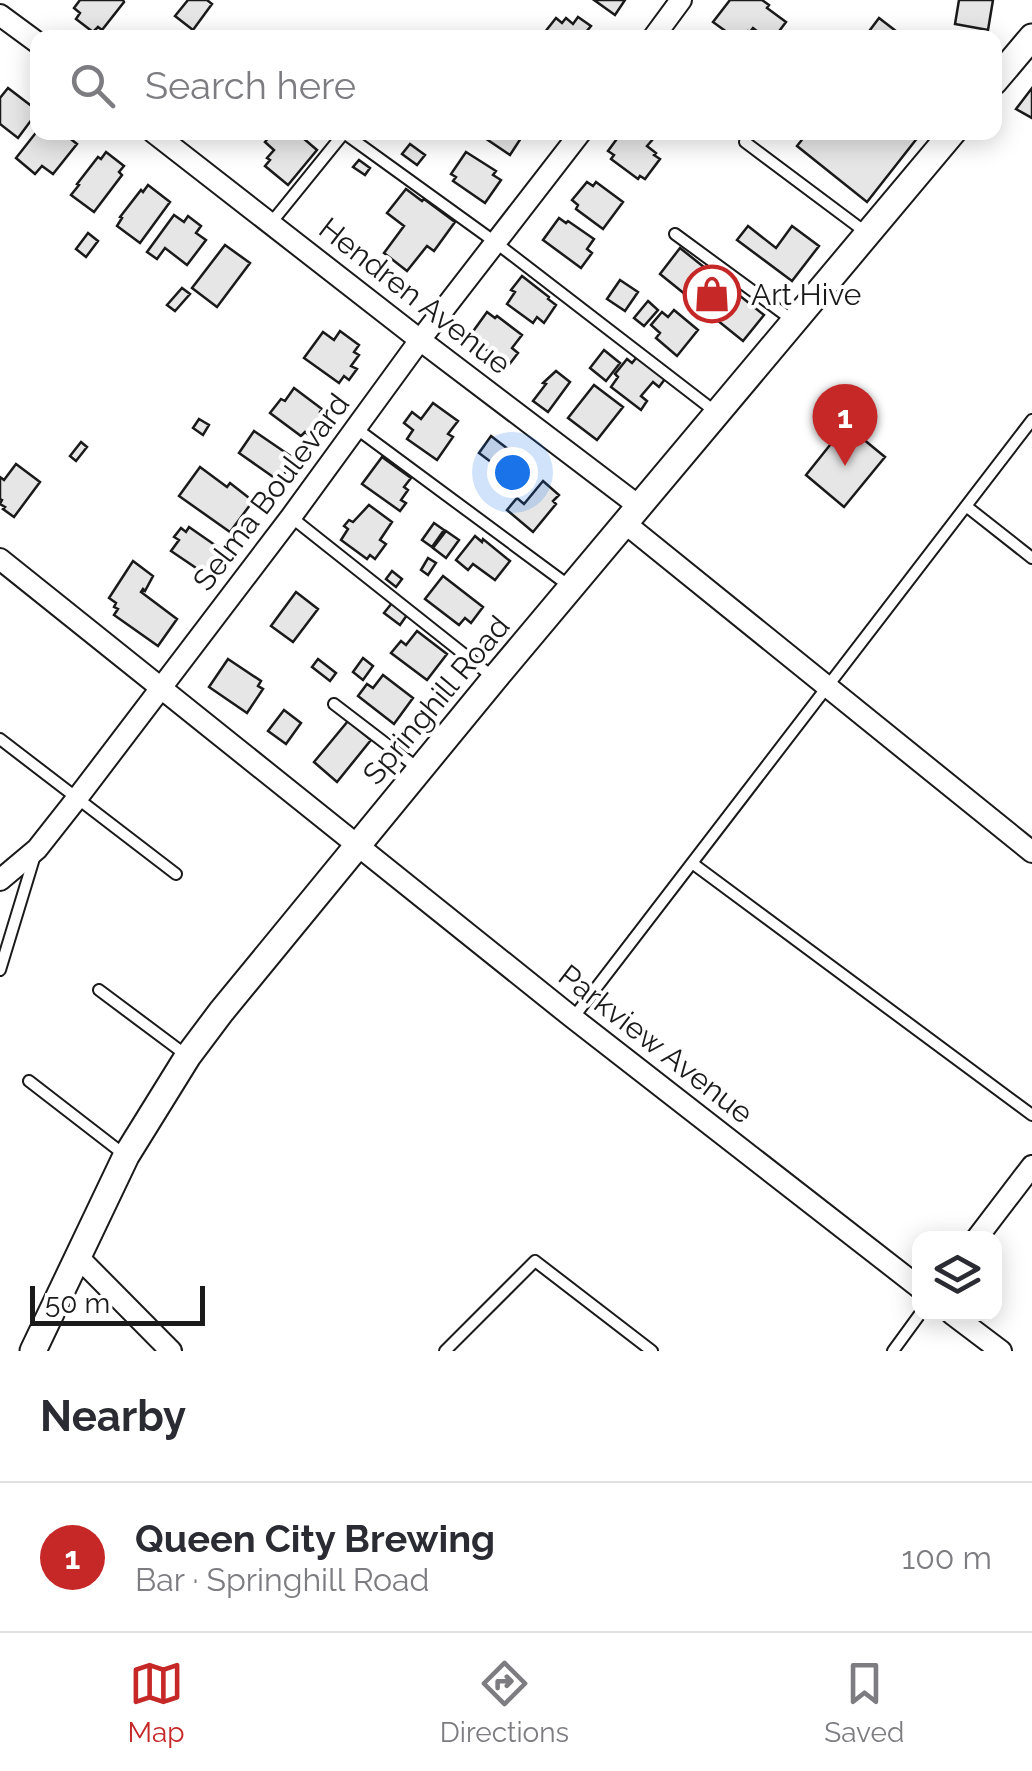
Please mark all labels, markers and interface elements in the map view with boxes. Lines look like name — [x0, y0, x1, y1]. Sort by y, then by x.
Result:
search box — [30, 30, 1002, 140]
icon: search — [65, 58, 120, 113]
text: Search here — [145, 63, 356, 108]
street label: Hendren Avenue — [313, 211, 517, 381]
shop icon: Art Hive — [682, 264, 742, 324]
place label: Art Hive — [751, 277, 861, 312]
pin: 1 — [812, 384, 878, 466]
street label: Selma Boulevard — [186, 387, 356, 597]
your location — [487, 447, 538, 498]
street label: Springhill Road — [355, 609, 517, 791]
street label: Parkview Avenue — [552, 957, 760, 1131]
map controls — [912, 1231, 1002, 1321]
button: layers — [912, 1231, 1002, 1321]
scale bar — [30, 1281, 205, 1326]
text: 50 m — [45, 1287, 110, 1320]
text: Nearby — [40, 1392, 186, 1441]
text: Queen City Brewing — [135, 1516, 495, 1561]
text: 1 — [65, 1539, 80, 1576]
text: 100 m — [902, 1539, 992, 1576]
text: Bar · Springhill Road — [135, 1561, 429, 1598]
tab: Map — [128, 1656, 185, 1749]
tab: Directions — [440, 1656, 569, 1749]
tab: Saved — [824, 1656, 904, 1749]

